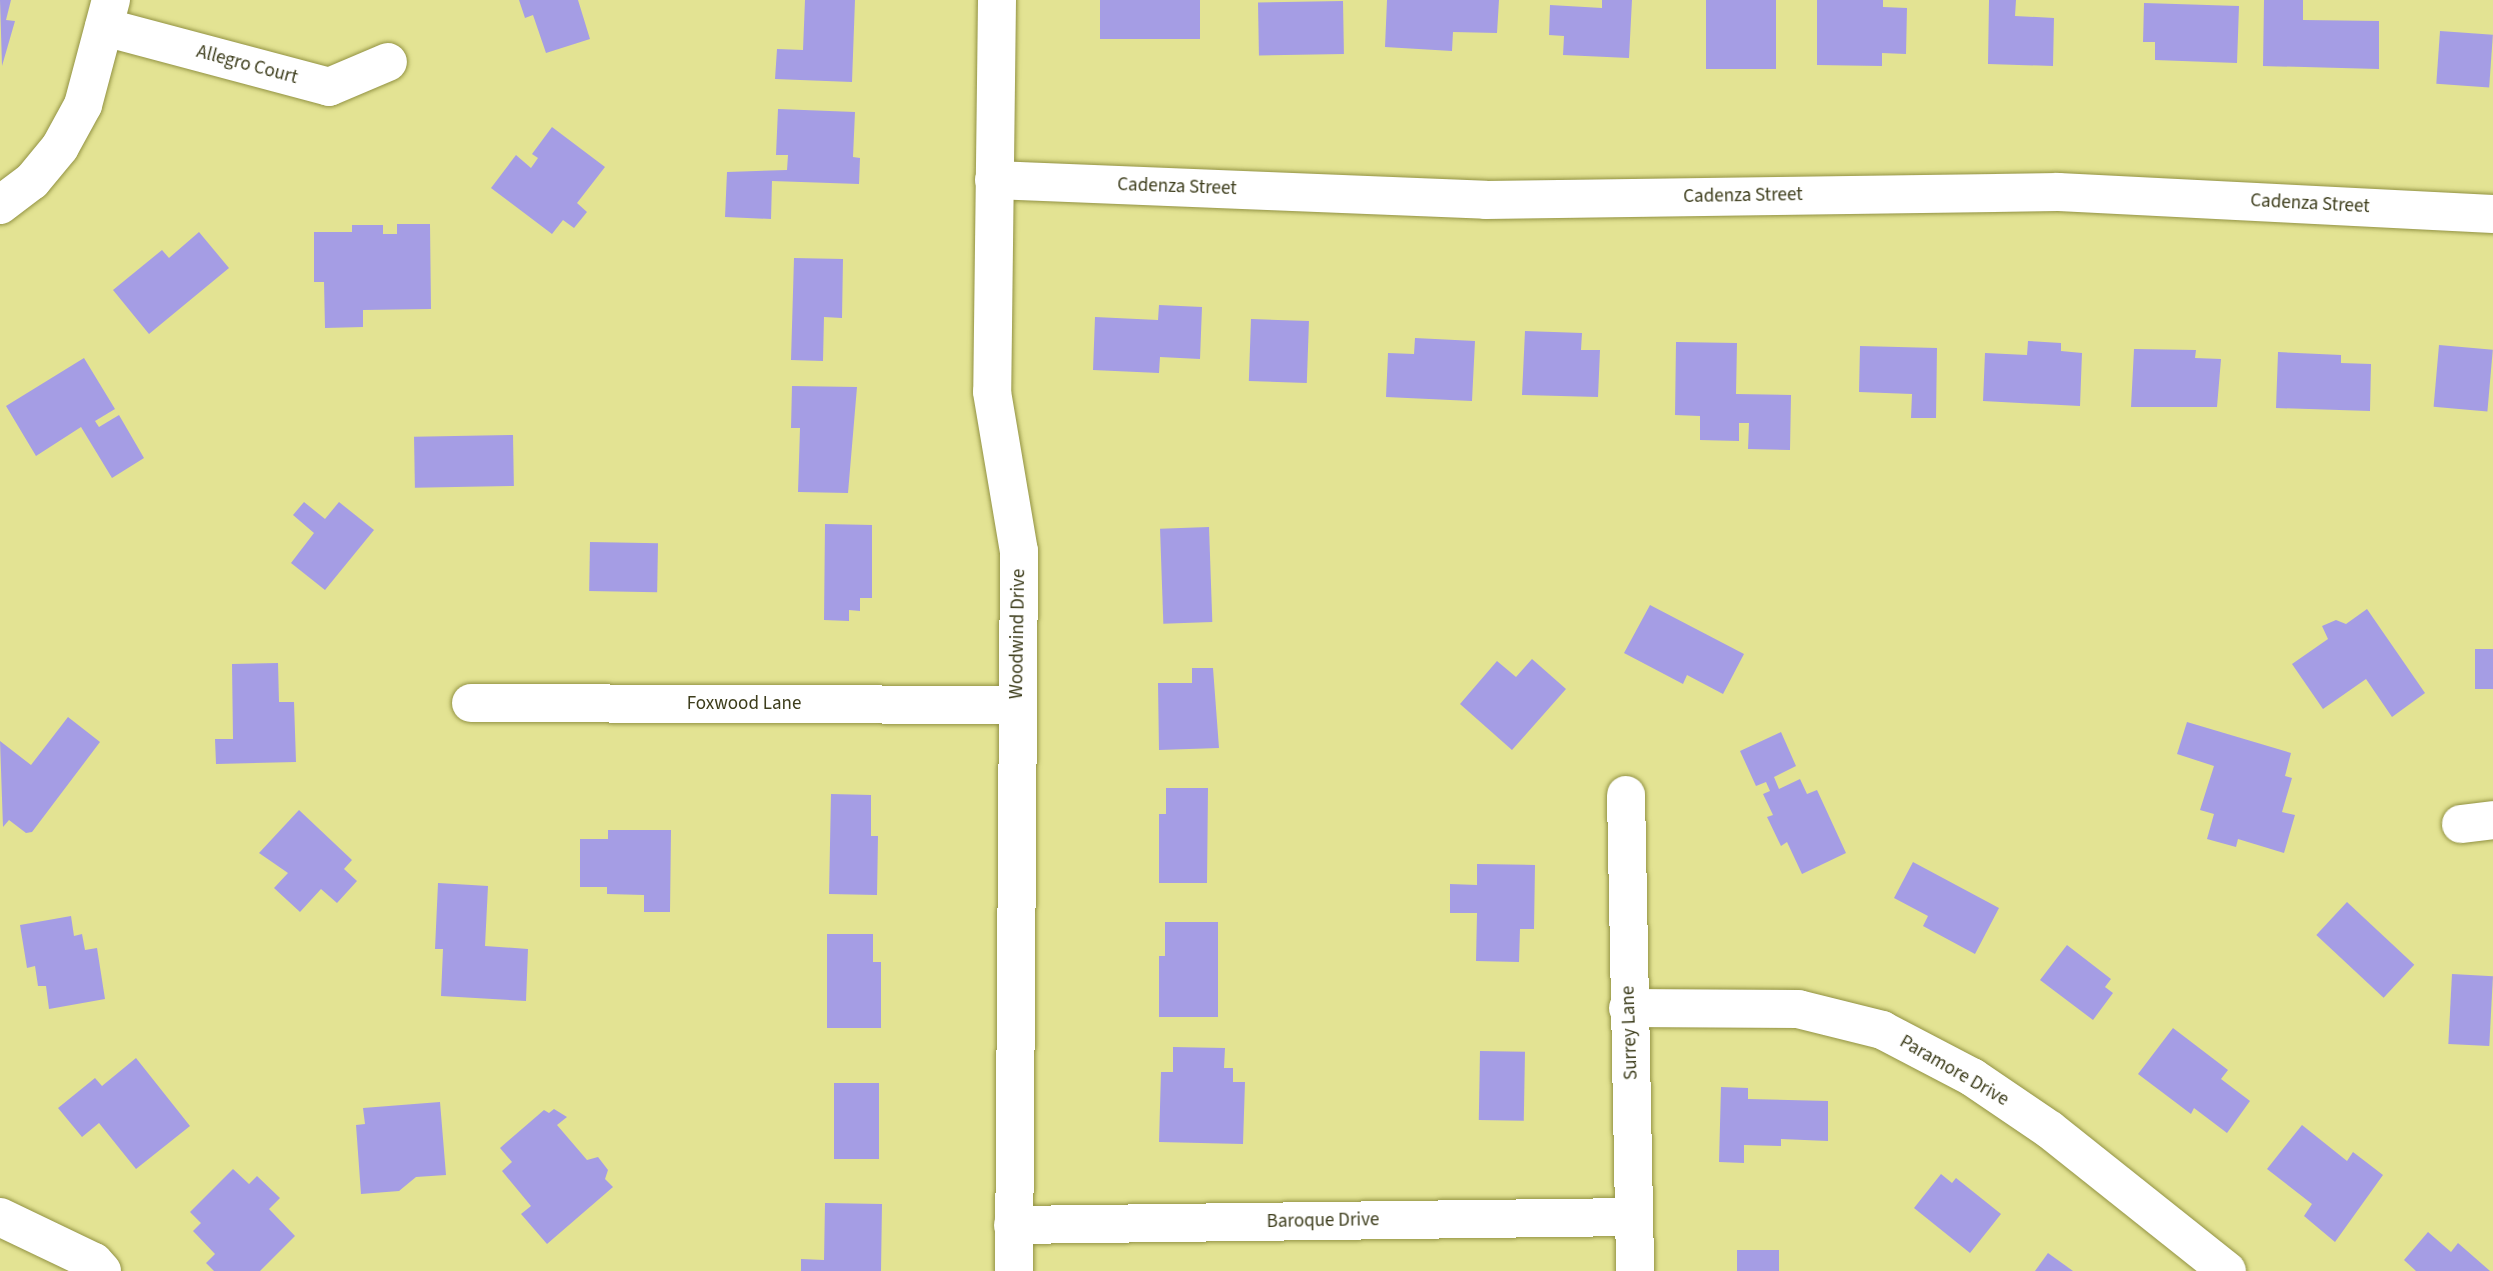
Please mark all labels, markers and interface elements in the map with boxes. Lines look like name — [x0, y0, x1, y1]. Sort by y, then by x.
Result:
street label: Allegro Court — [194, 41, 300, 89]
street label: Cadenza Street — [1117, 174, 1237, 200]
street label: Cadenza Street — [1683, 184, 1803, 208]
street label: Cadenza Street — [2250, 189, 2370, 219]
street label: Woodwind Drive — [1005, 569, 1031, 699]
street label: Foxwood Lane — [687, 693, 801, 715]
street label: Surrey Lane — [1617, 985, 1643, 1081]
street label: Paramore Drive — [1895, 1031, 2013, 1111]
street label: Baroque Drive — [1266, 1209, 1380, 1233]

